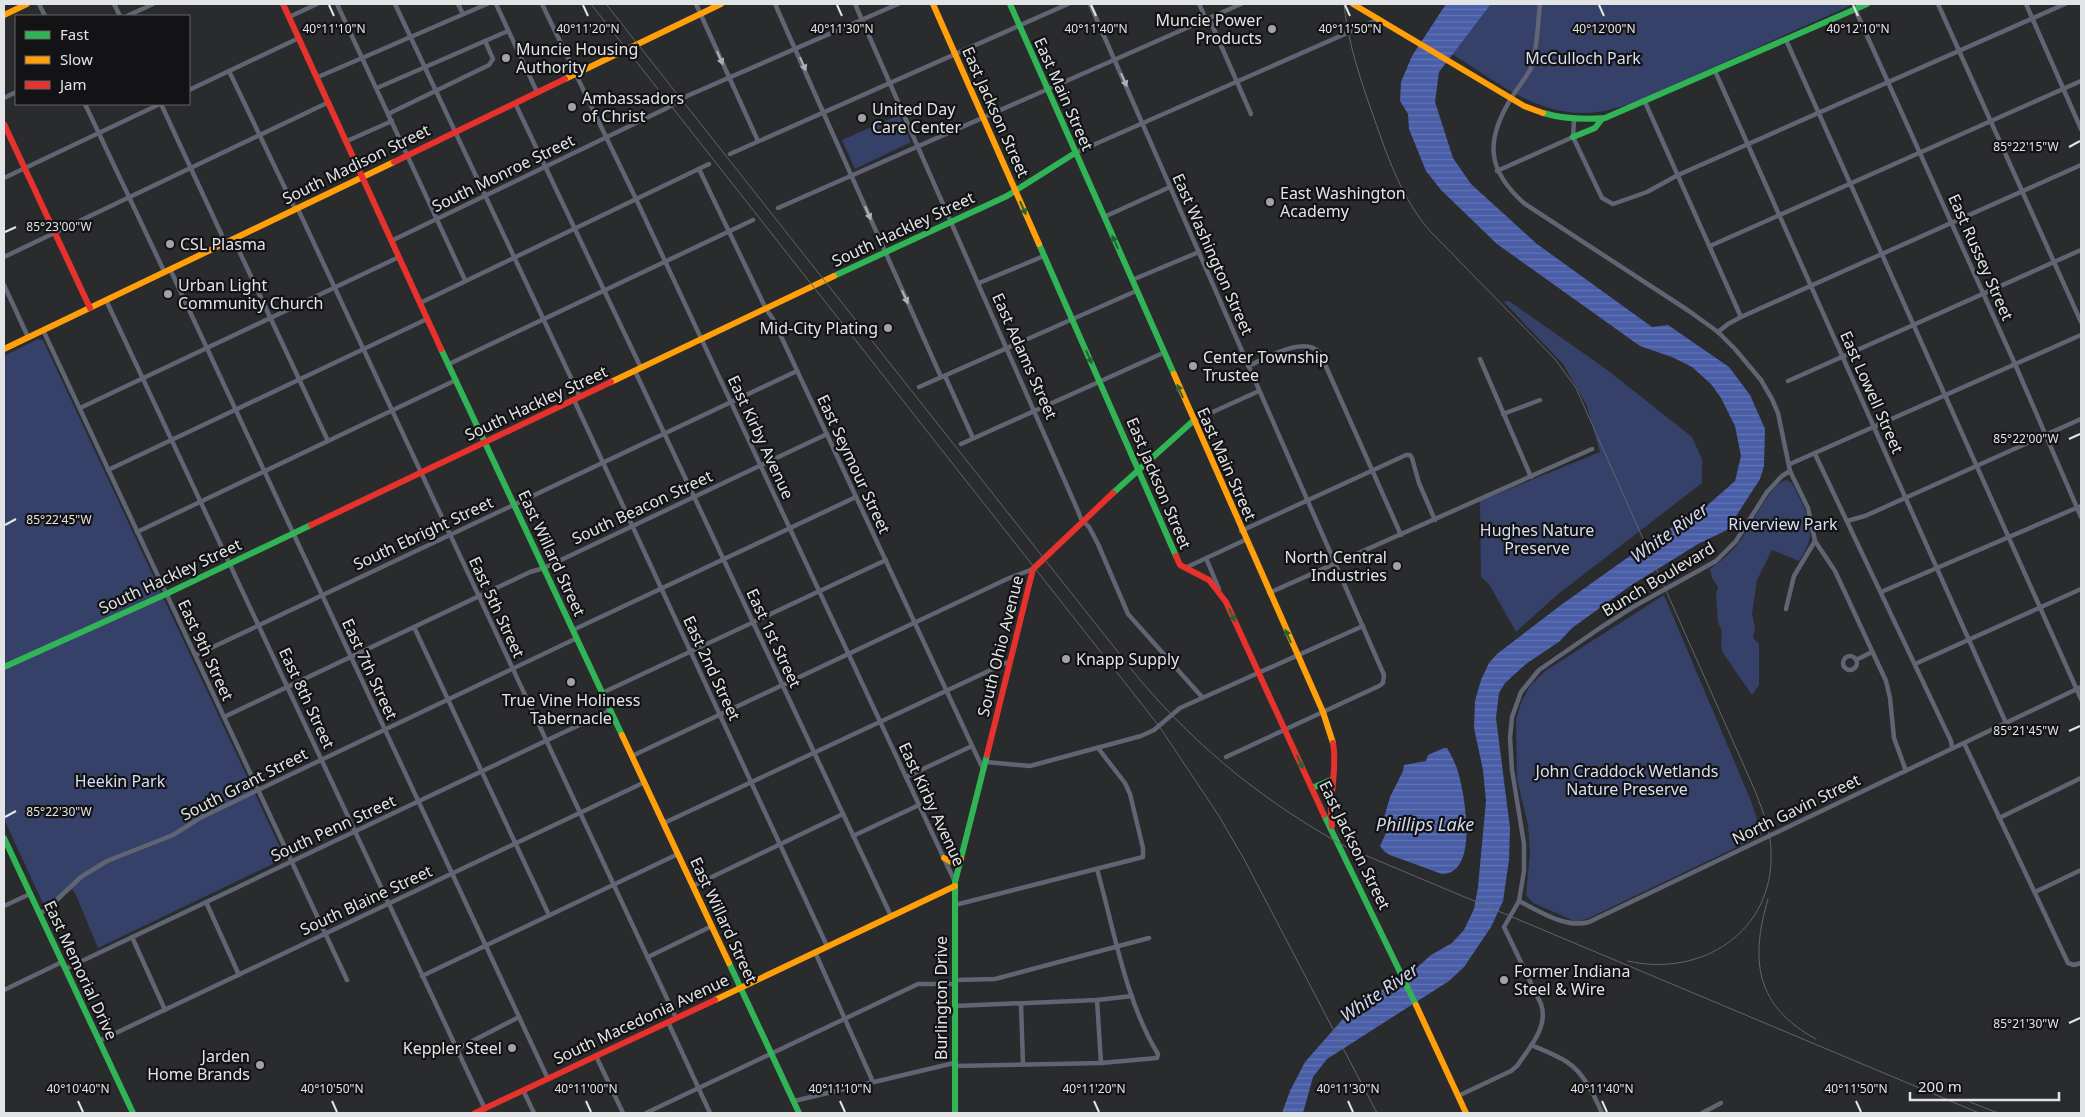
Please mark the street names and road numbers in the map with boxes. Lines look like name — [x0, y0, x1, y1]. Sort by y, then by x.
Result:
street label: East Main Street — [1029, 34, 1099, 154]
street label: East Jackson Street — [957, 43, 1035, 181]
street label: South Madison Street — [279, 119, 434, 209]
street label: South Monroe Street — [428, 129, 578, 217]
street label: East Washington Street — [1167, 170, 1259, 338]
street label: South Hackley Street — [828, 186, 978, 272]
street label: East Russey Street — [1943, 190, 2019, 324]
street label: East Adams Street — [987, 289, 1063, 423]
street label: East Lowell Street — [1835, 327, 1909, 457]
street label: South Hackley Street — [461, 360, 611, 446]
street label: East Kirby Avenue — [723, 372, 799, 502]
street label: East Seymour Street — [812, 391, 896, 537]
street label: East Main Street — [1192, 404, 1262, 524]
street label: East Jackson Street — [1121, 414, 1197, 552]
street label: South Beacon Street — [568, 465, 716, 549]
street label: East Willard Street — [513, 486, 591, 620]
street label: South Ebright Street — [349, 491, 497, 575]
street label: South Hackley Street — [95, 533, 245, 619]
street label: Bunch Boulevard — [1598, 537, 1718, 621]
street label: East 5th Street — [464, 553, 530, 661]
street label: South Ohio Avenue — [972, 573, 1028, 719]
street label: East 1st Street — [741, 585, 807, 691]
street label: East 9th Street — [173, 596, 239, 704]
street label: East 2nd Street — [678, 612, 746, 724]
street label: East 7th Street — [337, 615, 403, 723]
street label: East 8th Street — [274, 644, 340, 752]
street label: East Kirby Avenue — [894, 739, 970, 869]
street label: South Grant Street — [177, 742, 311, 825]
street label: North Gavin Street — [1728, 768, 1864, 850]
street label: East Jackson Street — [1314, 777, 1396, 913]
street label: South Penn Street — [267, 789, 399, 867]
street label: East Willard Street — [685, 853, 763, 987]
street label: South Blaine Street — [296, 860, 436, 940]
street label: East Memorial Drive — [39, 897, 123, 1043]
street label: Burlington Drive — [930, 936, 952, 1060]
street label: South Macedonia Avenue — [550, 969, 732, 1069]

